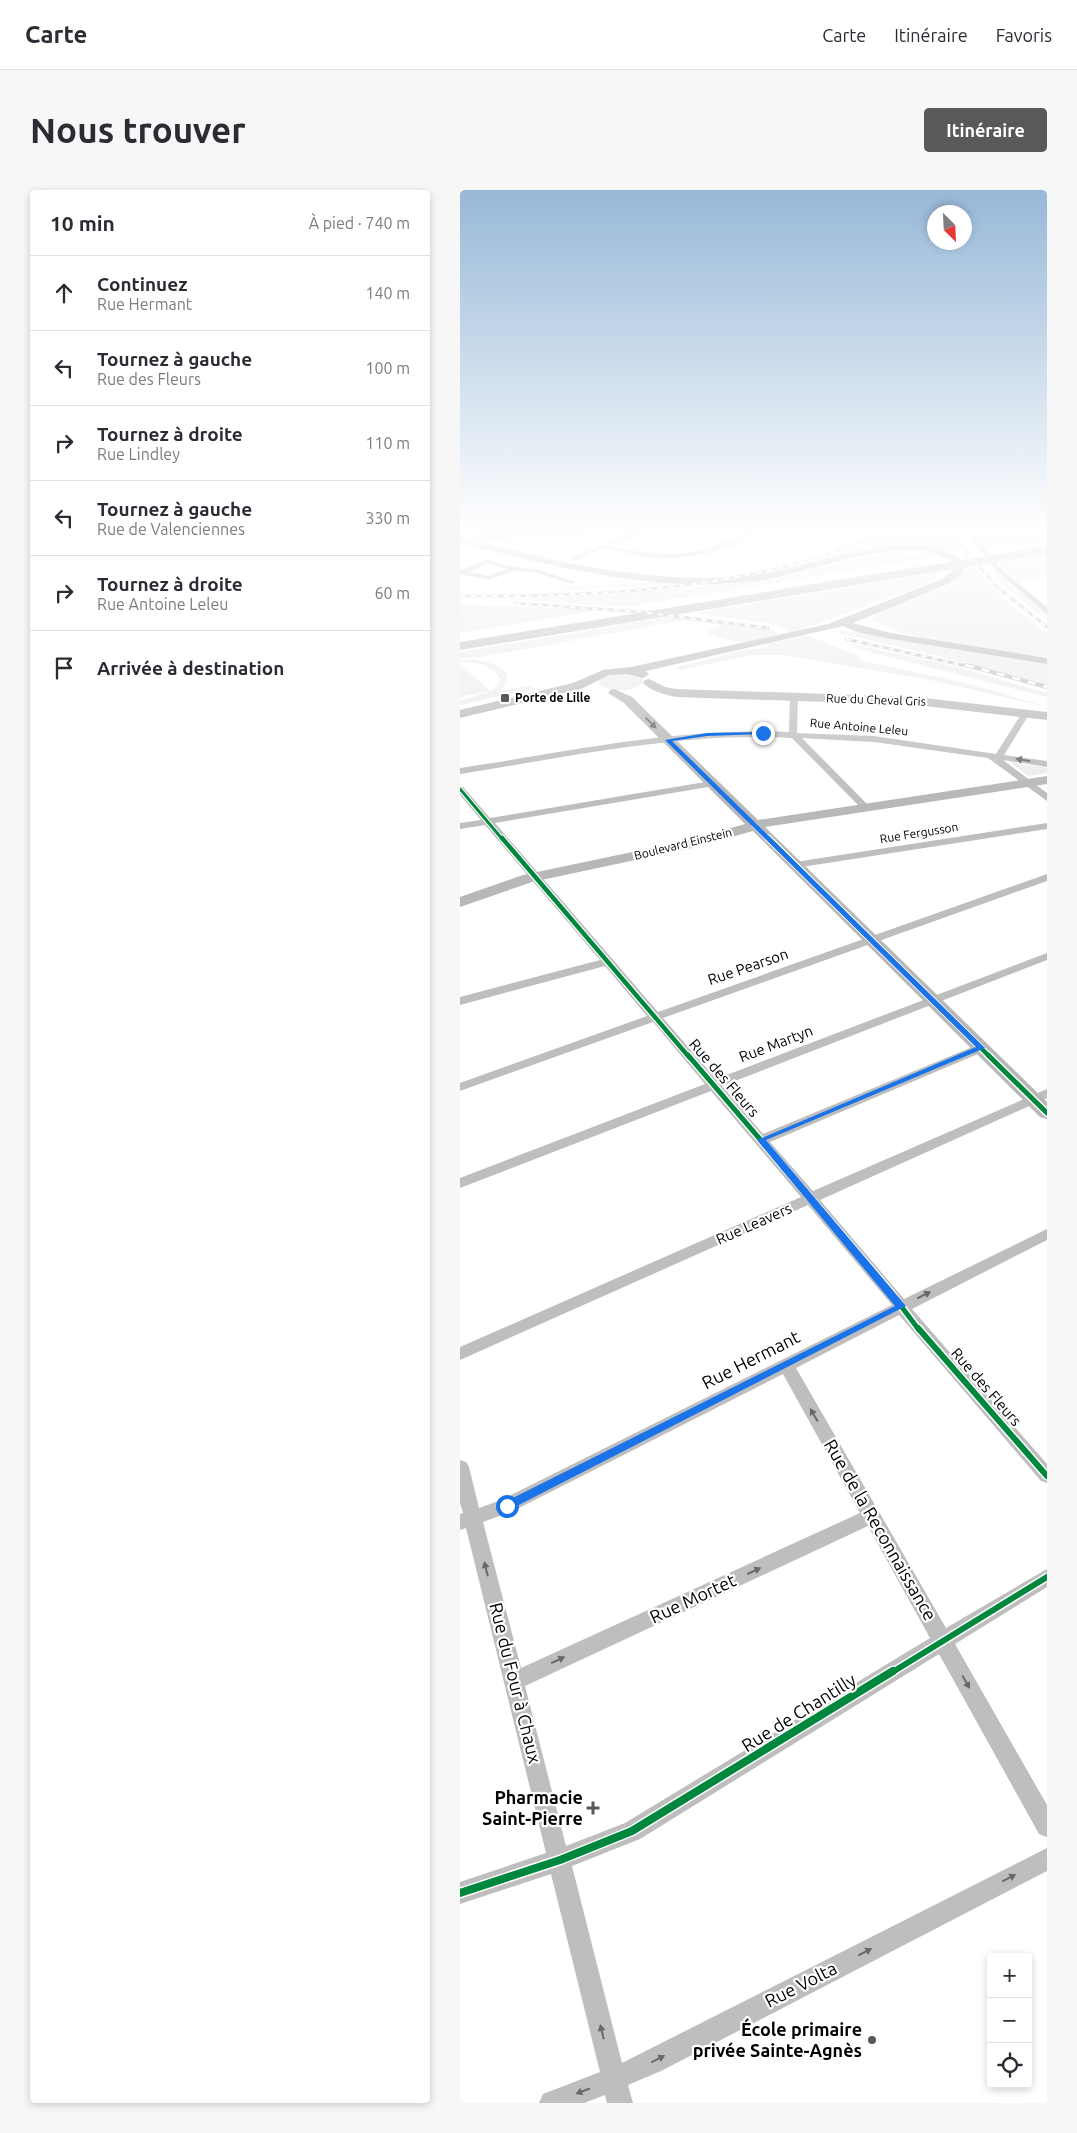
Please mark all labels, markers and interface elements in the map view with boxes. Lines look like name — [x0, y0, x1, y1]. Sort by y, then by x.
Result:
text: Carte — [25, 21, 87, 48]
text: Carte — [822, 25, 866, 45]
text: Itinéraire — [894, 25, 968, 45]
text: Favoris — [996, 25, 1052, 45]
button: Itinéraire — [924, 108, 1047, 152]
text: Nous trouver — [30, 110, 246, 150]
north arrow — [927, 205, 972, 250]
text: 10 min — [50, 211, 115, 235]
text: À pied · 740 m — [309, 214, 410, 232]
text: Continuez — [97, 273, 187, 295]
icon: ahead — [50, 279, 78, 307]
text: 140 m — [365, 284, 410, 302]
text: Rue Hermant — [97, 295, 192, 313]
text: Tournez à gauche — [97, 348, 252, 370]
icon: left — [50, 354, 78, 382]
text: 100 m — [365, 359, 410, 377]
text: Rue des Fleurs — [97, 370, 201, 388]
text: Tournez à droite — [97, 423, 243, 445]
icon: right — [50, 429, 78, 457]
text: 110 m — [365, 434, 410, 452]
text: Rue Lindley — [97, 445, 180, 463]
text: Tournez à gauche — [97, 498, 252, 520]
icon: left — [50, 504, 78, 532]
text: 330 m — [365, 509, 410, 527]
text: Rue de Valenciennes — [97, 520, 245, 538]
text: Tournez à droite — [97, 573, 243, 595]
icon: right — [50, 579, 78, 607]
text: 60 m — [374, 584, 410, 602]
text: Rue Antoine Leleu — [97, 595, 228, 613]
icon: arrive — [50, 654, 78, 682]
text: Arrivée à destination — [97, 657, 284, 679]
place label: Porte de Lille — [515, 691, 590, 704]
street label: Rue du Cheval Gris — [826, 691, 926, 708]
marker: Porte de Lille — [499, 692, 511, 704]
street label: Rue Antoine Leleu — [809, 716, 909, 737]
one-way arrow — [645, 717, 657, 729]
route end — [752, 722, 775, 745]
one-way arrow — [1015, 755, 1031, 763]
street label: Rue Fergusson — [879, 820, 959, 845]
street label: Boulevard Einstein — [633, 825, 733, 862]
street label: Rue Pearson — [705, 945, 790, 988]
street label: Rue Martyn — [736, 1022, 815, 1065]
street label: Rue des Fleurs — [686, 1035, 763, 1120]
street label: Rue Leavers — [713, 1199, 794, 1248]
one-way arrow — [917, 1291, 931, 1299]
street label: Rue Hermant — [698, 1326, 803, 1392]
street label: Rue des Fleurs — [948, 1344, 1025, 1429]
one-way arrow — [810, 1408, 818, 1423]
street label: Rue de la Reconnaissance — [821, 1435, 941, 1624]
route start — [496, 1495, 519, 1518]
one-way arrow — [482, 1562, 490, 1577]
one-way arrow — [747, 1566, 761, 1574]
street label: Rue Mortet — [646, 1569, 739, 1627]
street label: Rue du Four à Chaux — [486, 1600, 546, 1765]
one-way arrow — [551, 1656, 565, 1664]
street label: Rue de Chantilly — [738, 1669, 859, 1755]
one-way arrow — [962, 1676, 971, 1689]
place label: Pharmacie Saint-Pierre — [482, 1787, 583, 1828]
marker: Pharmacie Saint-Pierre — [587, 1802, 599, 1814]
one-way arrow — [1002, 1874, 1017, 1882]
one-way arrow — [858, 1948, 872, 1956]
map controls — [987, 1953, 1032, 2088]
button: + — [987, 1953, 1032, 1998]
street label: Rue Volta — [761, 1958, 840, 2011]
button: − — [987, 1998, 1032, 2043]
place label: École primaire privée Sainte-Agnès — [693, 2018, 862, 2060]
one-way arrow — [598, 2025, 606, 2040]
marker: École primaire privée Sainte-Agnès — [866, 2034, 878, 2046]
button: locate — [987, 2043, 1032, 2088]
one-way arrow — [651, 2055, 665, 2063]
one-way arrow — [575, 2087, 590, 2095]

